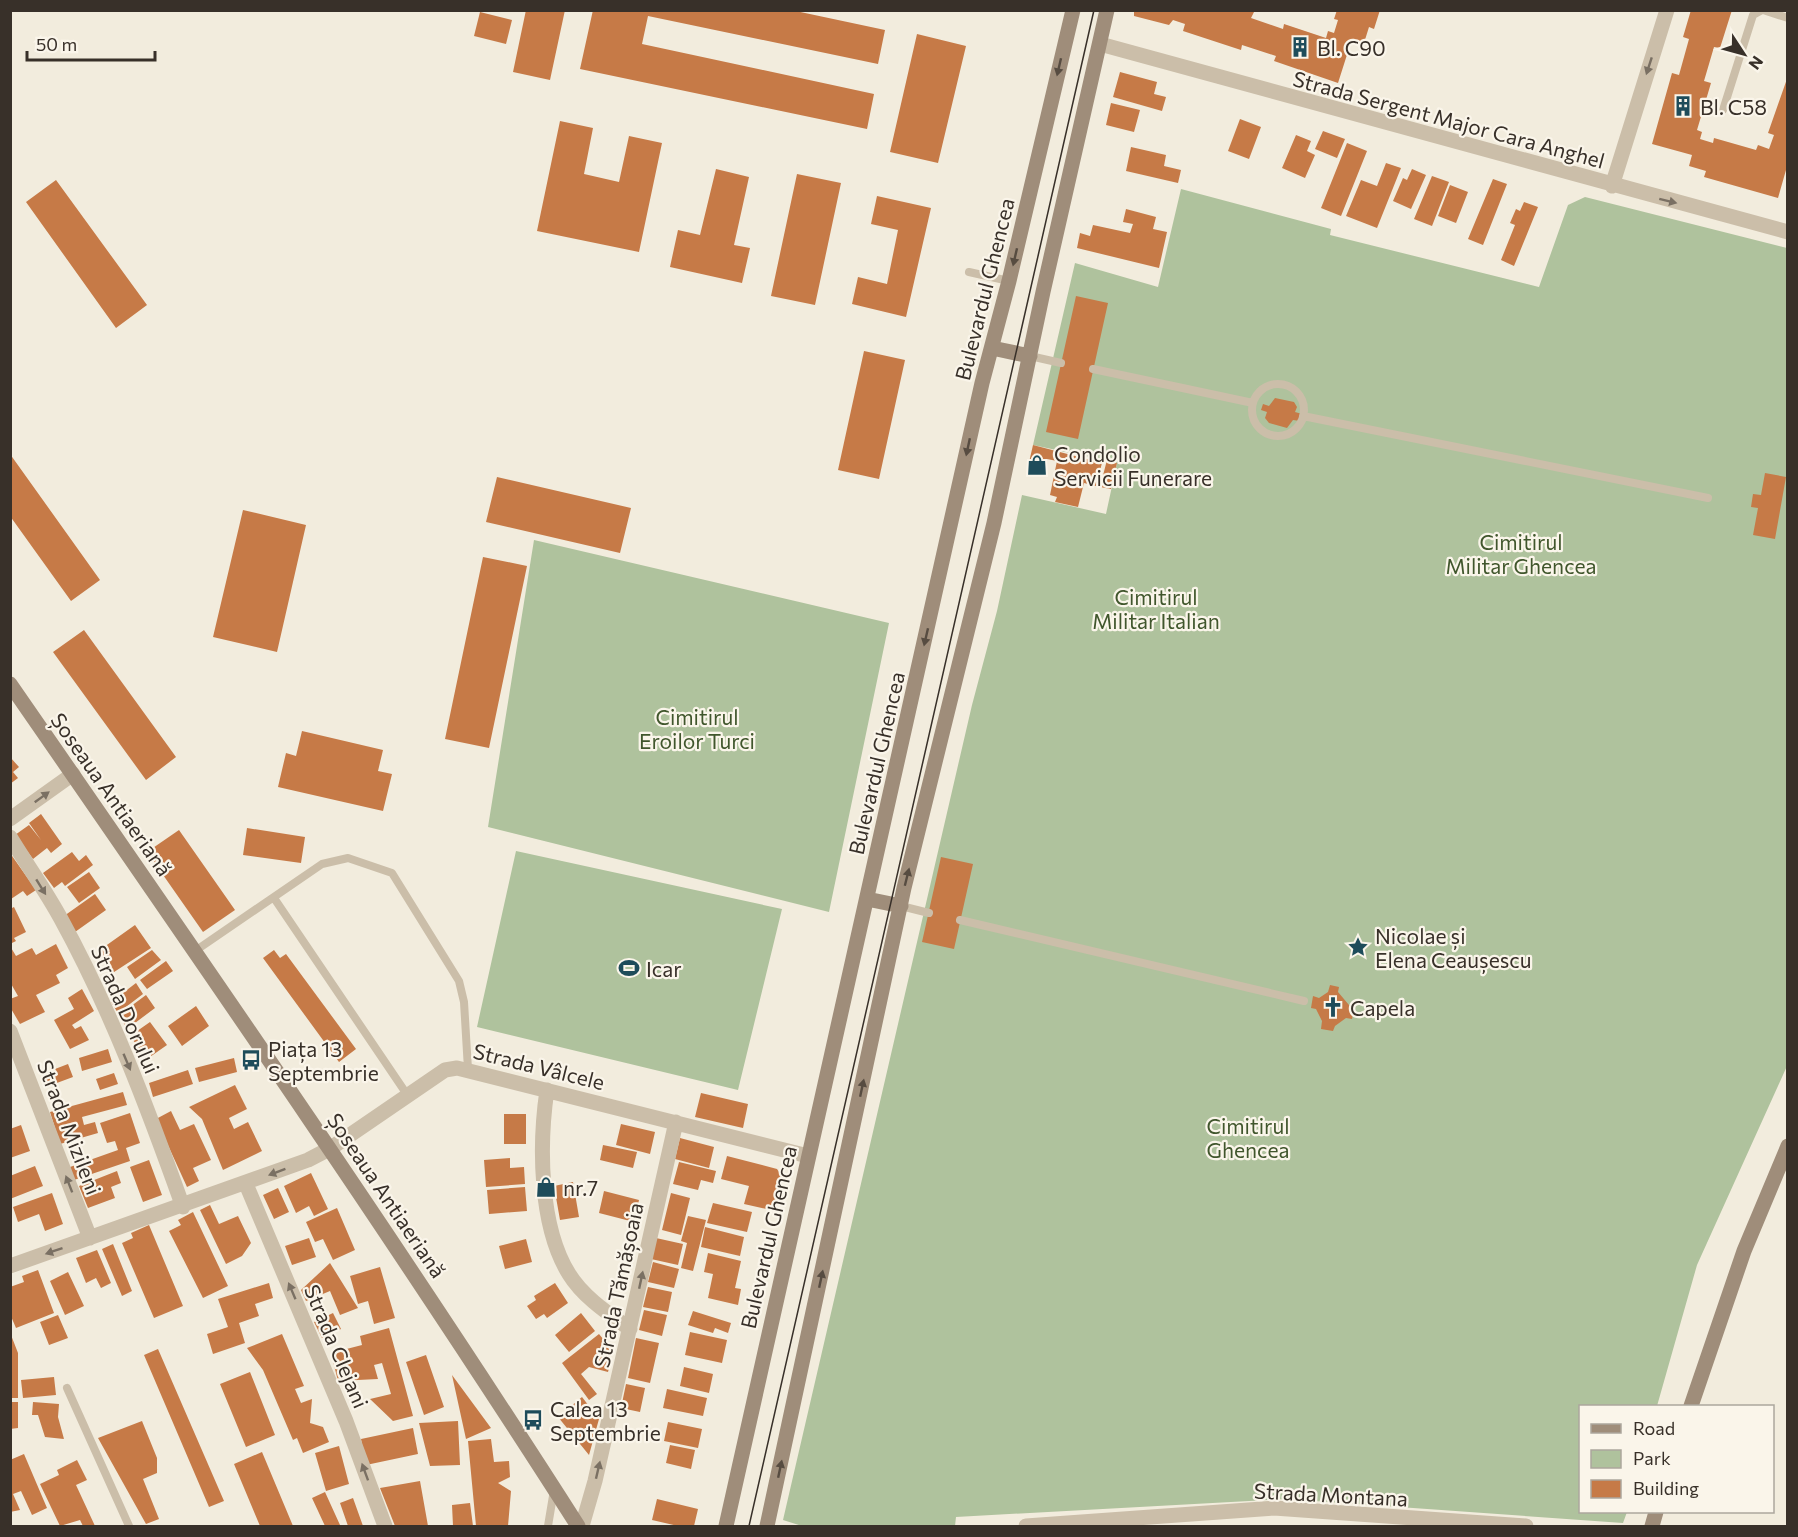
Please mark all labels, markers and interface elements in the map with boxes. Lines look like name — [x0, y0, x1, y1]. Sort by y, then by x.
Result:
scale bar — [27, 24, 154, 62]
north arrow — [1714, 24, 1774, 84]
text: 50 m — [36, 33, 77, 55]
building icon: Bl. C90 — [1288, 35, 1312, 59]
place label: Bl. C90 — [1317, 35, 1386, 60]
text: N — [1745, 53, 1768, 74]
one-way arrow — [1644, 57, 1653, 75]
one-way arrow — [1054, 58, 1064, 77]
street label: Strada Sergent Major Cara Anghel — [1290, 65, 1608, 173]
building icon: Bl. C58 — [1671, 94, 1695, 118]
place label: Bl. C58 — [1700, 94, 1767, 119]
street label: Bulevardul Ghencea — [949, 195, 1019, 383]
one-way arrow — [1659, 196, 1677, 206]
one-way arrow — [1009, 248, 1019, 267]
one-way arrow — [963, 437, 972, 456]
place label: Condolio Servicii Funerare — [1054, 441, 1212, 490]
shop icon: Condolio Servicii Funerare — [1025, 453, 1049, 477]
park label: Cimitirul Militar Ghencea — [1445, 529, 1597, 578]
park label: Cimitirul Militar Italian — [1092, 584, 1220, 633]
one-way arrow — [921, 628, 930, 647]
street label: Bulevardul Ghencea — [843, 669, 909, 857]
park label: Cimitirul Eroilor Turci — [639, 704, 755, 753]
street label: Șoseaua Antiaeriană — [45, 708, 178, 881]
one-way arrow — [33, 791, 49, 803]
one-way arrow — [902, 868, 912, 886]
one-way arrow — [36, 879, 47, 895]
place label: Nicolae și Elena Ceaușescu — [1375, 923, 1531, 974]
place icon: Nicolae și Elena Ceaușescu — [1346, 935, 1370, 959]
street label: Strada Dorului — [87, 941, 165, 1077]
sports icon: Icar — [617, 956, 641, 980]
place label: Icar — [646, 956, 682, 981]
church icon: Capela — [1321, 995, 1345, 1019]
place label: Capela — [1350, 995, 1415, 1020]
place label: Piața 13 Septembrie — [268, 1036, 379, 1085]
street label: Strada Vâlcele — [471, 1038, 607, 1094]
bus stop icon: Piața 13 Septembrie — [239, 1048, 263, 1072]
one-way arrow — [123, 1053, 132, 1071]
street label: Strada Mizileni — [33, 1056, 107, 1198]
one-way arrow — [857, 1079, 867, 1097]
street label: Șoseaua Antiaeriană — [321, 1108, 451, 1283]
park label: Cimitirul Ghencea — [1207, 1113, 1289, 1162]
street label: Bulevardul Ghencea — [735, 1143, 801, 1331]
one-way arrow — [268, 1167, 286, 1177]
one-way arrow — [64, 1174, 74, 1192]
shop icon: nr.7 — [534, 1175, 558, 1199]
place label: nr.7 — [563, 1175, 598, 1200]
street label: Strada Tămășoaia — [588, 1200, 650, 1370]
one-way arrow — [45, 1246, 63, 1256]
one-way arrow — [816, 1269, 826, 1288]
one-way arrow — [637, 1270, 646, 1289]
street label: Strada Clejani — [300, 1281, 374, 1411]
one-way arrow — [287, 1282, 296, 1300]
place label: Calea 13 Septembrie — [550, 1396, 661, 1445]
legend — [1579, 1405, 1774, 1513]
bus stop icon: Calea 13 Septembrie — [521, 1408, 545, 1432]
text: Road — [1633, 1417, 1675, 1439]
text: Park — [1633, 1447, 1671, 1469]
one-way arrow — [594, 1460, 603, 1479]
one-way arrow — [775, 1460, 785, 1479]
one-way arrow — [359, 1462, 369, 1480]
street label: Strada Montana — [1253, 1477, 1409, 1511]
text: Building — [1633, 1477, 1699, 1499]

